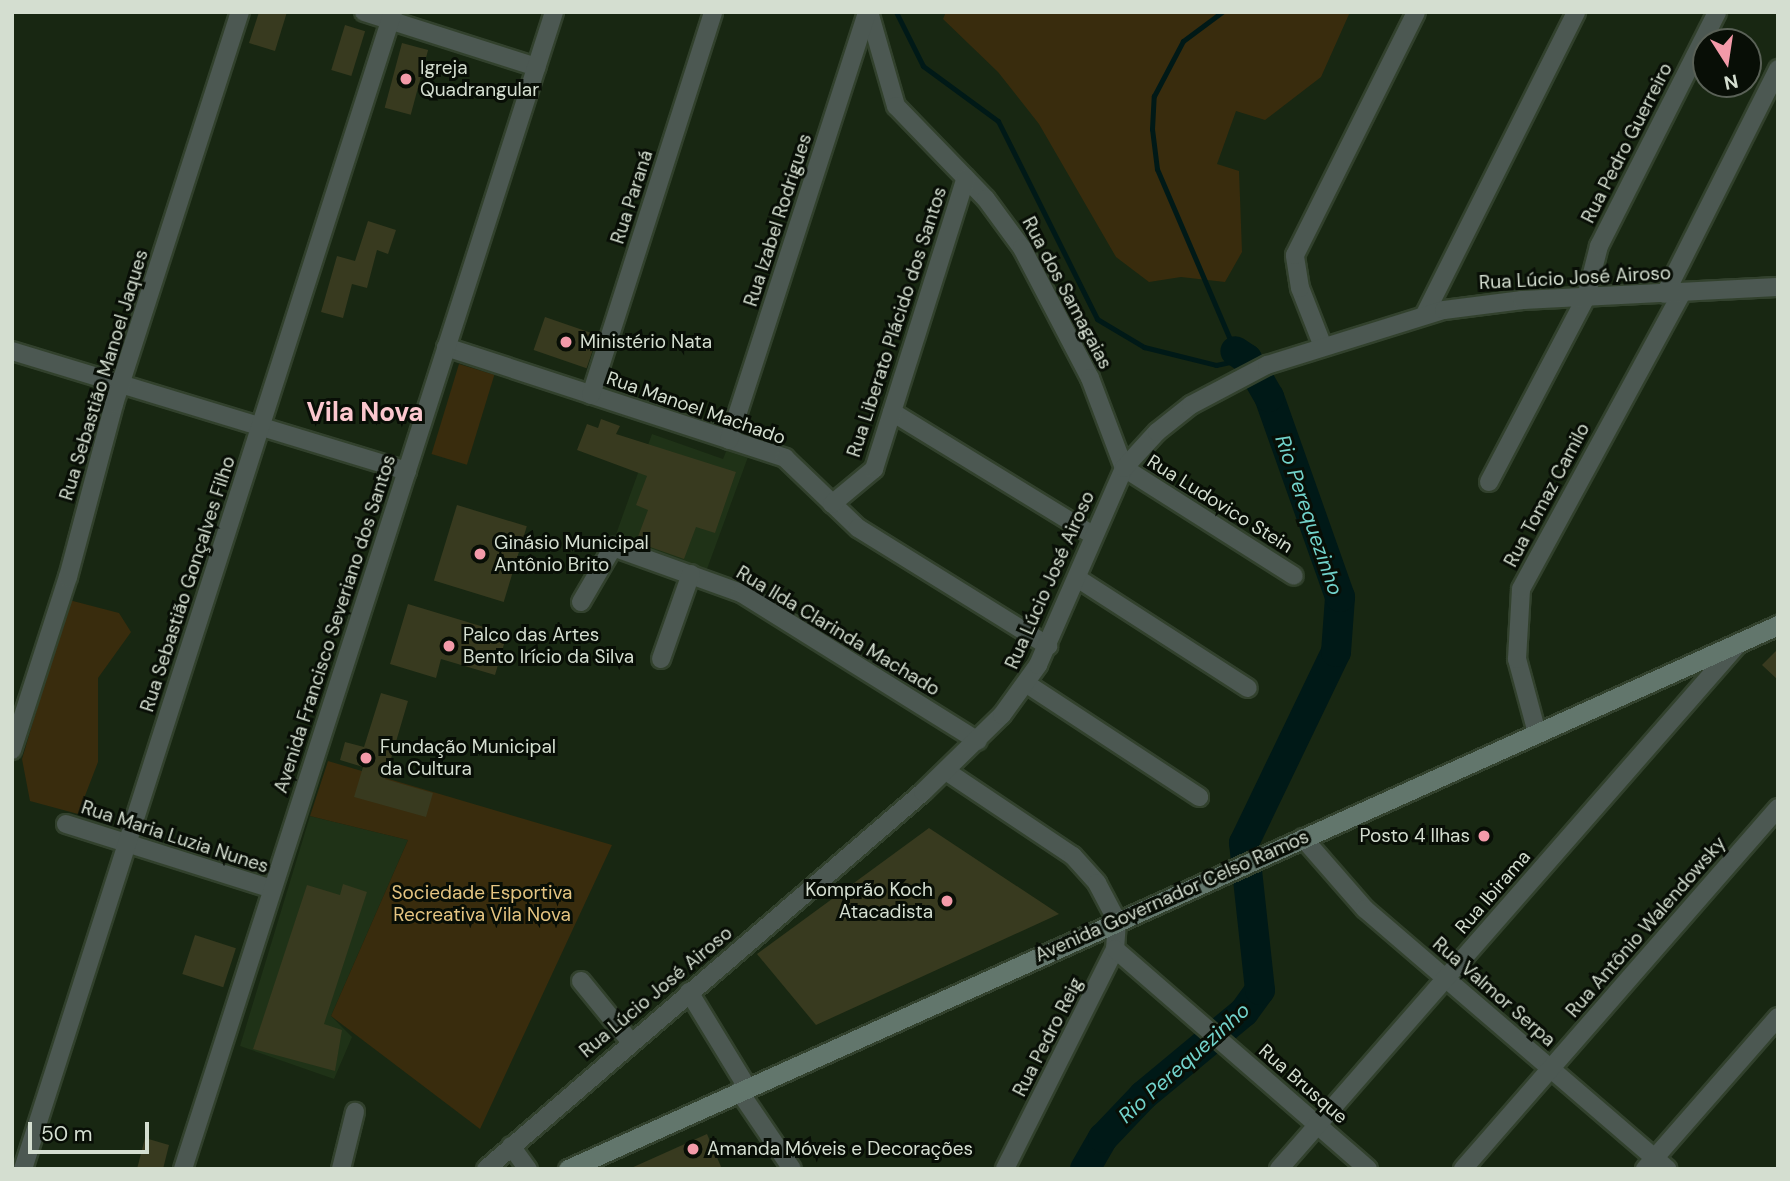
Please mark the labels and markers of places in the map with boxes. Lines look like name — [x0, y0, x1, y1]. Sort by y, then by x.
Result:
place label: Igreja Quadrangular — [420, 57, 539, 101]
marker: Igreja Quadrangular — [398, 71, 414, 87]
place label: Ministério Nata — [580, 331, 712, 353]
marker: Ministério Nata — [558, 334, 574, 350]
place label: Ginásio Municipal Antônio Brito — [494, 532, 649, 576]
marker: Ginásio Municipal Antônio Brito — [472, 546, 488, 562]
place label: Palco das Artes Bento Irício da Silva — [463, 624, 634, 668]
marker: Palco das Artes Bento Irício da Silva — [441, 638, 457, 654]
place label: Fundação Municipal da Cultura — [380, 736, 556, 780]
marker: Fundação Municipal da Cultura — [358, 750, 374, 766]
place label: Posto 4 Ilhas — [1360, 825, 1470, 847]
marker: Posto 4 Ilhas — [1476, 828, 1492, 844]
place label: Komprão Koch Atacadista — [805, 879, 933, 923]
marker: Komprão Koch Atacadista — [939, 893, 955, 909]
place label: Amanda Móveis e Decorações — [707, 1138, 973, 1160]
marker: Amanda Móveis e Decorações — [685, 1141, 701, 1157]

